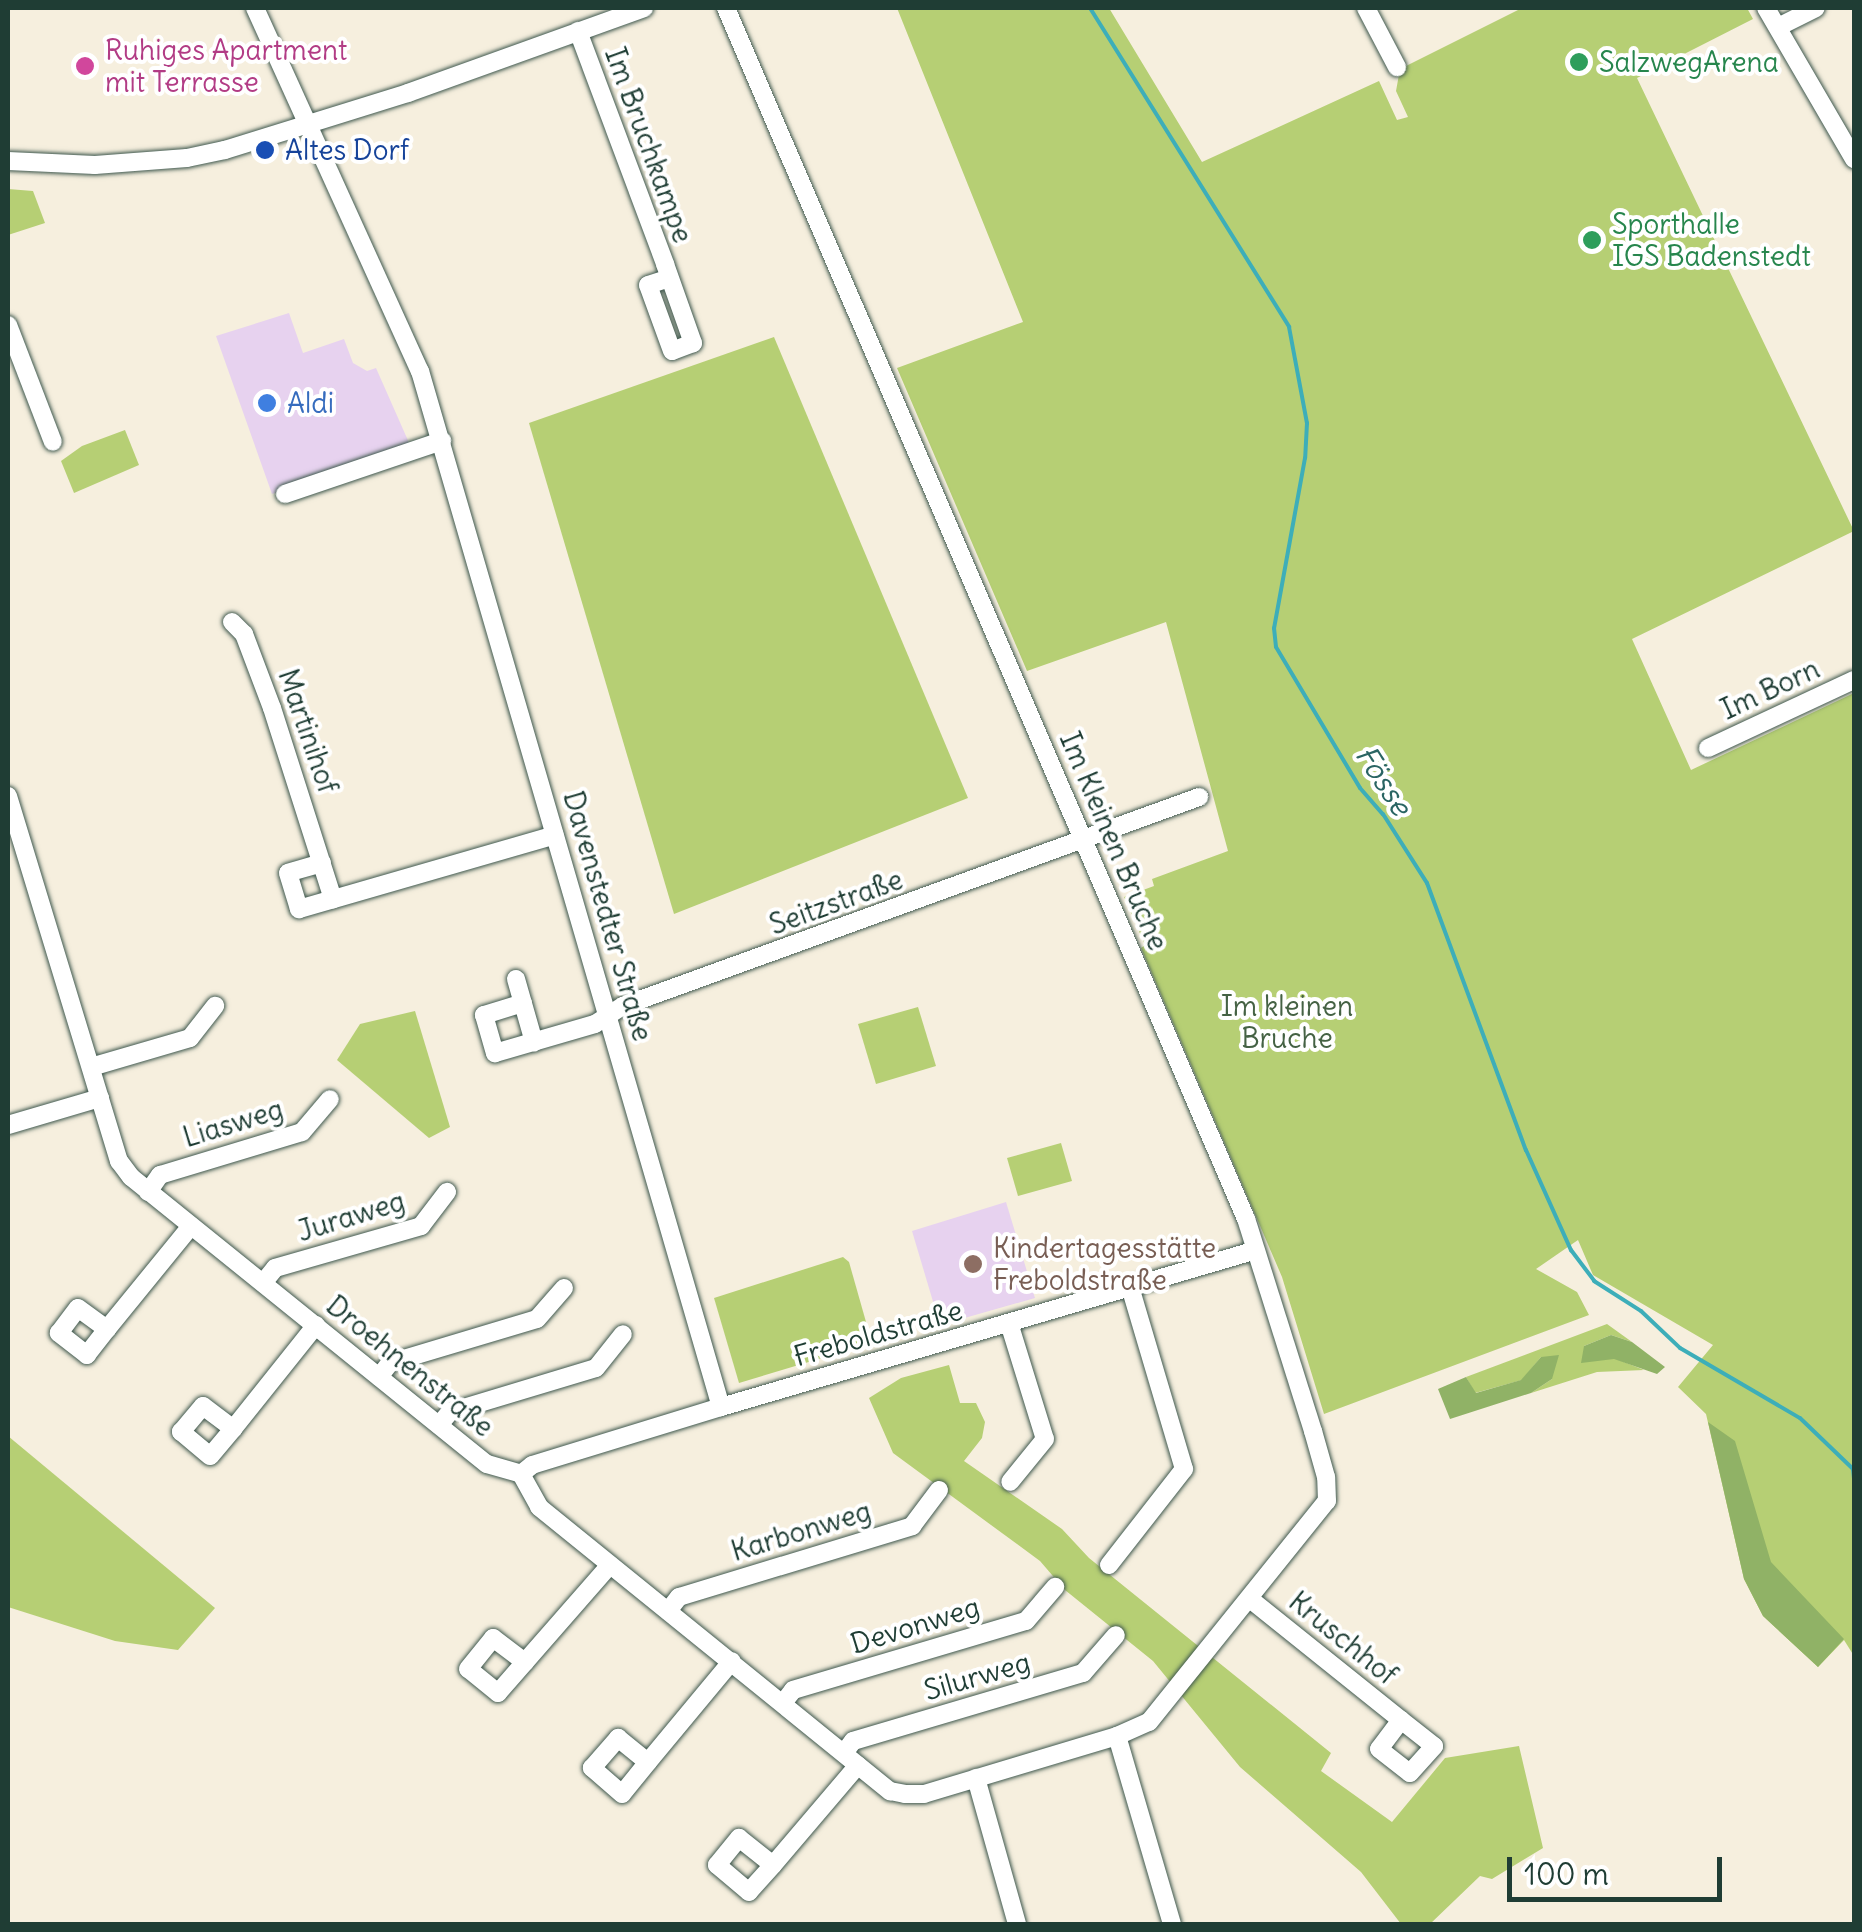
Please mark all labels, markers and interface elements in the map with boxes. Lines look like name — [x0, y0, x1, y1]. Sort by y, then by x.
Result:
place label: Ruhiges Apartment mit Terrasse — [105, 33, 347, 99]
street label: Im Bruchkampe — [598, 43, 700, 247]
place label: SalzwegArena — [1599, 45, 1779, 79]
marker: SalzwegArena — [1568, 51, 1590, 73]
marker: Ruhiges Apartment mit Terrasse — [74, 55, 96, 77]
place label: Altes Dorf — [285, 133, 409, 167]
marker: Altes Dorf — [254, 139, 276, 161]
place label: Sporthalle IGS Badenstedt — [1612, 207, 1811, 273]
marker: Sporthalle IGS Badenstedt — [1581, 229, 1603, 251]
place label: Aldi — [287, 386, 334, 420]
marker: Aldi — [256, 392, 278, 414]
street label: Im Born — [1715, 652, 1825, 726]
street label: Martinihof — [271, 665, 345, 797]
street label: Im Kleinen Bruche — [1053, 727, 1175, 955]
water label: Fösse — [1348, 738, 1420, 822]
street label: Davenstedter Straße — [556, 787, 660, 1045]
street label: Seitzstraße — [765, 862, 907, 942]
park label: Im kleinen Bruche — [1221, 989, 1353, 1055]
street label: Liasweg — [179, 1092, 287, 1154]
street label: Juraweg — [293, 1184, 409, 1248]
place label: Kindertagesstätte Freboldstraße — [993, 1231, 1216, 1297]
marker: Kindertagesstätte Freboldstraße — [962, 1253, 984, 1275]
street label: Droehnenstraße — [320, 1288, 500, 1444]
street label: Freboldstraße — [790, 1293, 966, 1373]
street label: Karbonweg — [727, 1494, 875, 1568]
street label: Kruschhof — [1282, 1584, 1404, 1692]
street label: Devonweg — [846, 1589, 984, 1661]
street label: Silurweg — [920, 1645, 1034, 1707]
scale bar — [1512, 1837, 1727, 1899]
text: 100 m — [1524, 1855, 1609, 1893]

